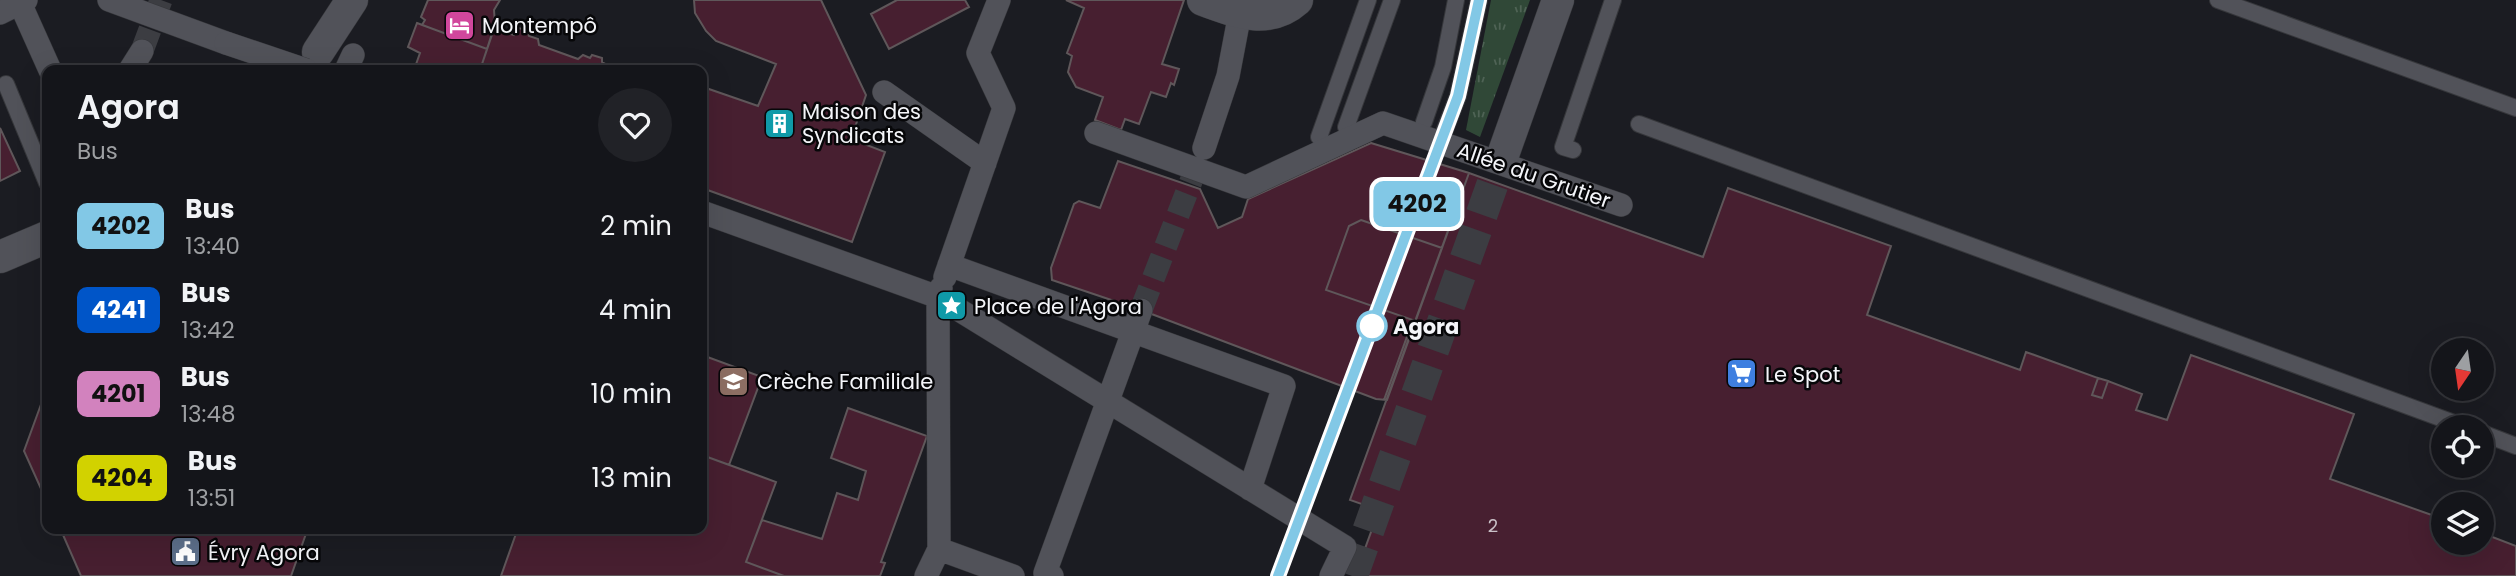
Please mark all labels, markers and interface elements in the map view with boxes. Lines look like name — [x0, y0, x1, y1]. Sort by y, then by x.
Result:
hotel icon: Montempô — [442, 8, 476, 42]
place label: Montempô — [482, 11, 597, 40]
text: Agora — [77, 84, 180, 131]
button: heart — [598, 88, 672, 162]
place label: Maison des Syndicats — [802, 97, 921, 150]
building icon: Maison des Syndicats — [762, 106, 796, 140]
text: Bus — [77, 135, 118, 167]
street label: Allée du Grutier — [1453, 135, 1615, 215]
line badge: 4202 — [1368, 181, 1466, 227]
text: 4202 — [1387, 187, 1447, 220]
text: Bus — [185, 191, 234, 227]
text: 2 min — [600, 208, 672, 244]
text: 4202 — [91, 209, 150, 242]
text: 13:40 — [185, 230, 240, 262]
text: Bus — [181, 275, 230, 311]
place icon: Place de l'Agora — [934, 289, 968, 323]
text: 4 min — [599, 292, 672, 328]
place label: Place de l'Agora — [974, 292, 1142, 321]
text: 4241 — [91, 293, 146, 326]
marker: Agora — [1357, 311, 1387, 341]
place label: Agora — [1393, 312, 1459, 341]
text: 13:42 — [181, 314, 235, 346]
north arrow — [2431, 338, 2494, 401]
map controls — [2431, 338, 2494, 555]
supermarket icon: Le Spot — [1725, 357, 1759, 391]
text: Bus — [181, 359, 230, 395]
place label: Le Spot — [1765, 360, 1840, 389]
school or university icon: Crèche Familiale — [717, 364, 751, 398]
place label: Crèche Familiale — [757, 367, 933, 396]
text: 10 min — [591, 376, 672, 412]
text: 4201 — [91, 377, 146, 410]
text: 13:48 — [181, 398, 235, 430]
button: locate — [2431, 415, 2494, 478]
text: Bus — [188, 443, 237, 479]
text: 13 min — [592, 460, 672, 496]
text: 4204 — [91, 461, 153, 494]
text: 13:51 — [188, 482, 235, 514]
button: layers — [2431, 492, 2494, 555]
house number: 2 — [1488, 513, 1498, 538]
public building icon: Évry Agora — [168, 535, 202, 569]
place label: Évry Agora — [208, 538, 320, 567]

